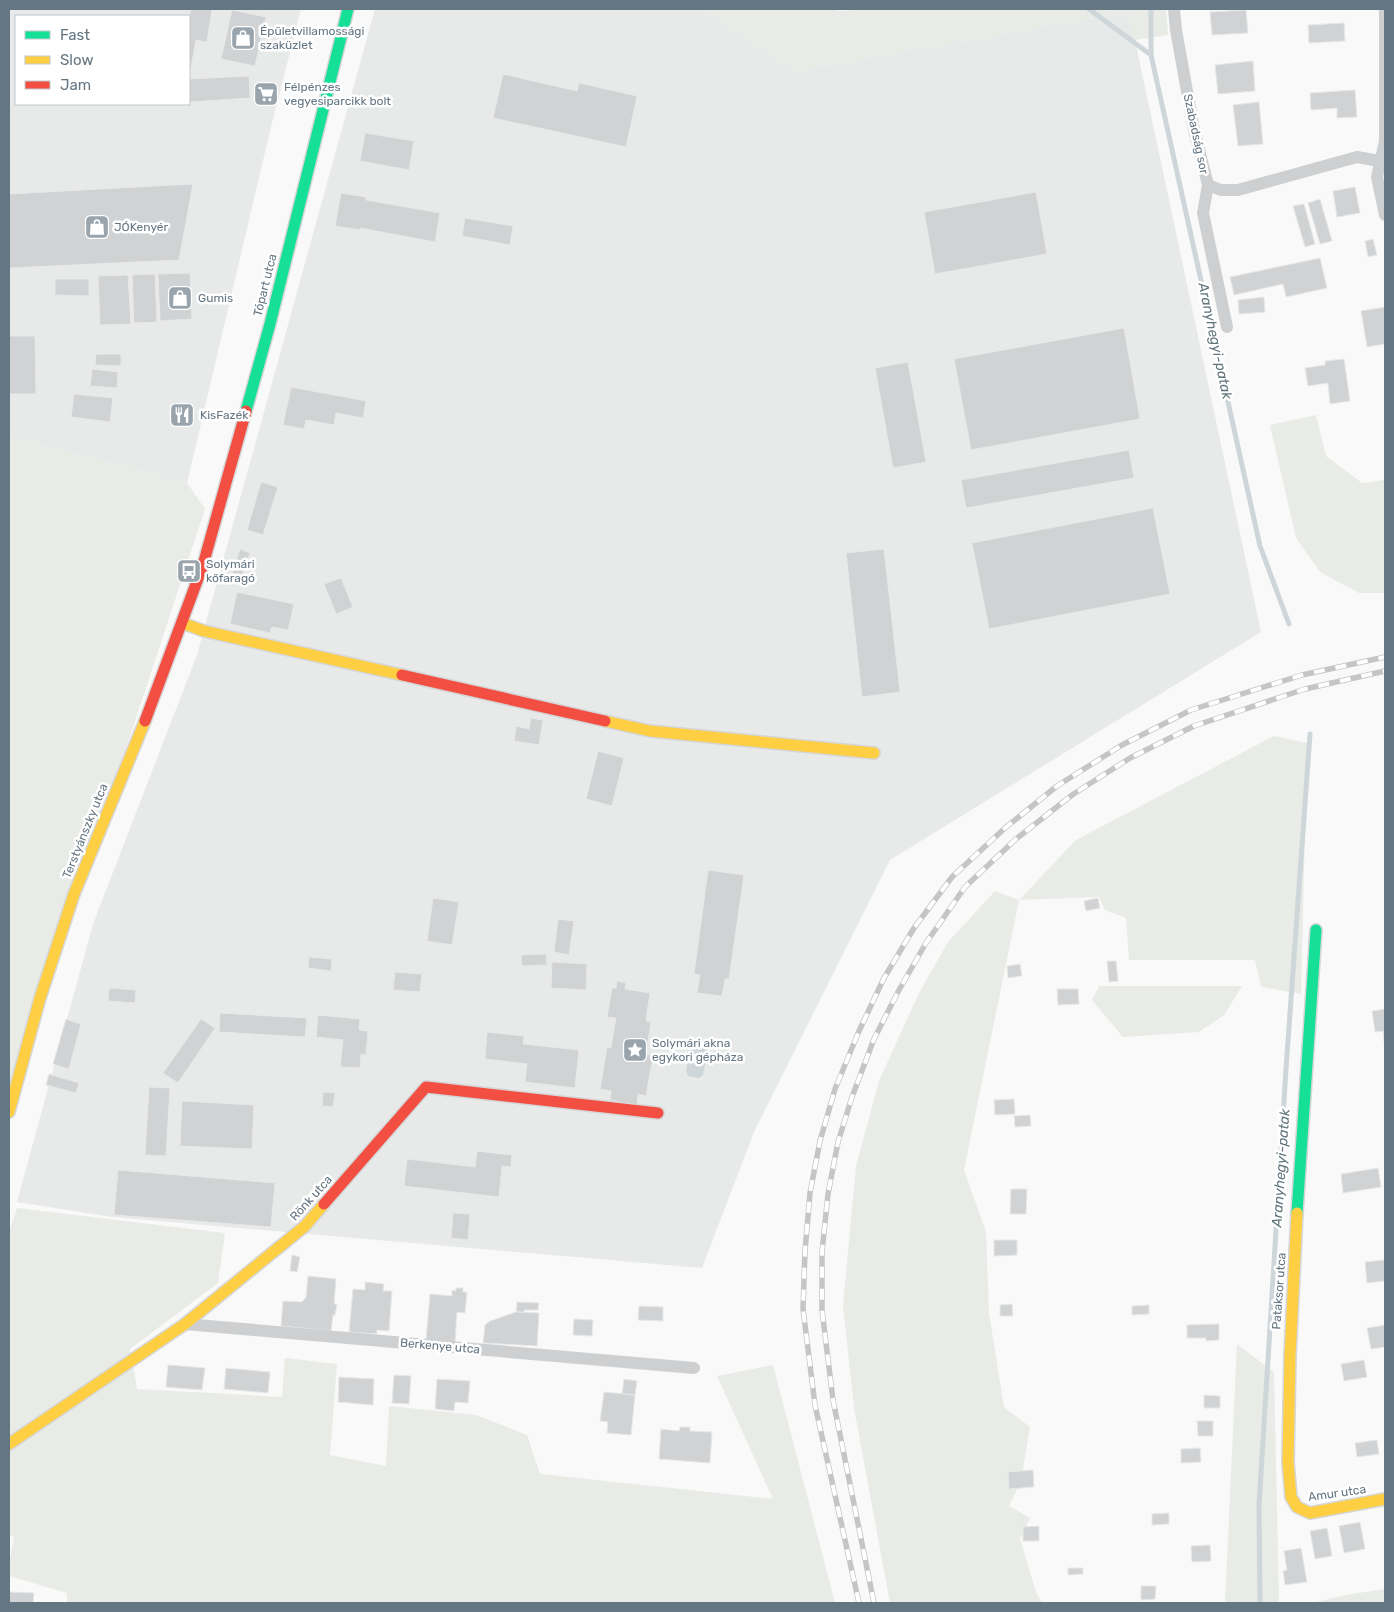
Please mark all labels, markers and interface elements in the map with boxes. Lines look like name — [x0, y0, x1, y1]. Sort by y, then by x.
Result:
legend — [15, 15, 190, 105]
place label: Épületvillamossági szaküzlet — [260, 24, 365, 52]
shop icon: Épületvillamossági szaküzlet — [230, 25, 256, 51]
text: Fast — [60, 26, 90, 44]
text: Slow — [60, 51, 93, 69]
text: Jam — [60, 76, 91, 94]
place label: Félpénzes vegyesiparcikk bolt — [284, 80, 391, 108]
supermarket icon: Félpénzes vegyesiparcikk bolt — [253, 81, 279, 107]
street label: Szabadság sor — [1181, 93, 1211, 176]
shop icon: JÓKenyér — [84, 214, 110, 240]
place label: JÓKenyér — [114, 220, 169, 234]
street label: Tópart utca — [250, 252, 280, 318]
water label: Aranyhegyi-patak — [1194, 280, 1236, 402]
shop icon: Gumis — [167, 285, 193, 311]
place label: Gumis — [198, 291, 233, 305]
restaurant icon: KisFazék — [169, 402, 195, 428]
place label: KisFazék — [200, 408, 249, 422]
place label: Solymári kőfaragó — [206, 557, 255, 585]
bus stop icon: Solymári kőfaragó — [176, 558, 202, 584]
street label: Terstyánszky utca — [60, 782, 110, 880]
place label: Solymári akna egykori gépháza — [652, 1036, 743, 1064]
place icon: Solymári akna egykori gépháza — [622, 1037, 648, 1063]
water label: Aranyhegyi-patak — [1268, 1107, 1294, 1229]
street label: Rönk utca — [287, 1172, 335, 1224]
street label: Pataksor utca — [1269, 1252, 1289, 1330]
street label: Berkenye utca — [399, 1336, 481, 1356]
street label: Amur utca — [1307, 1482, 1367, 1504]

